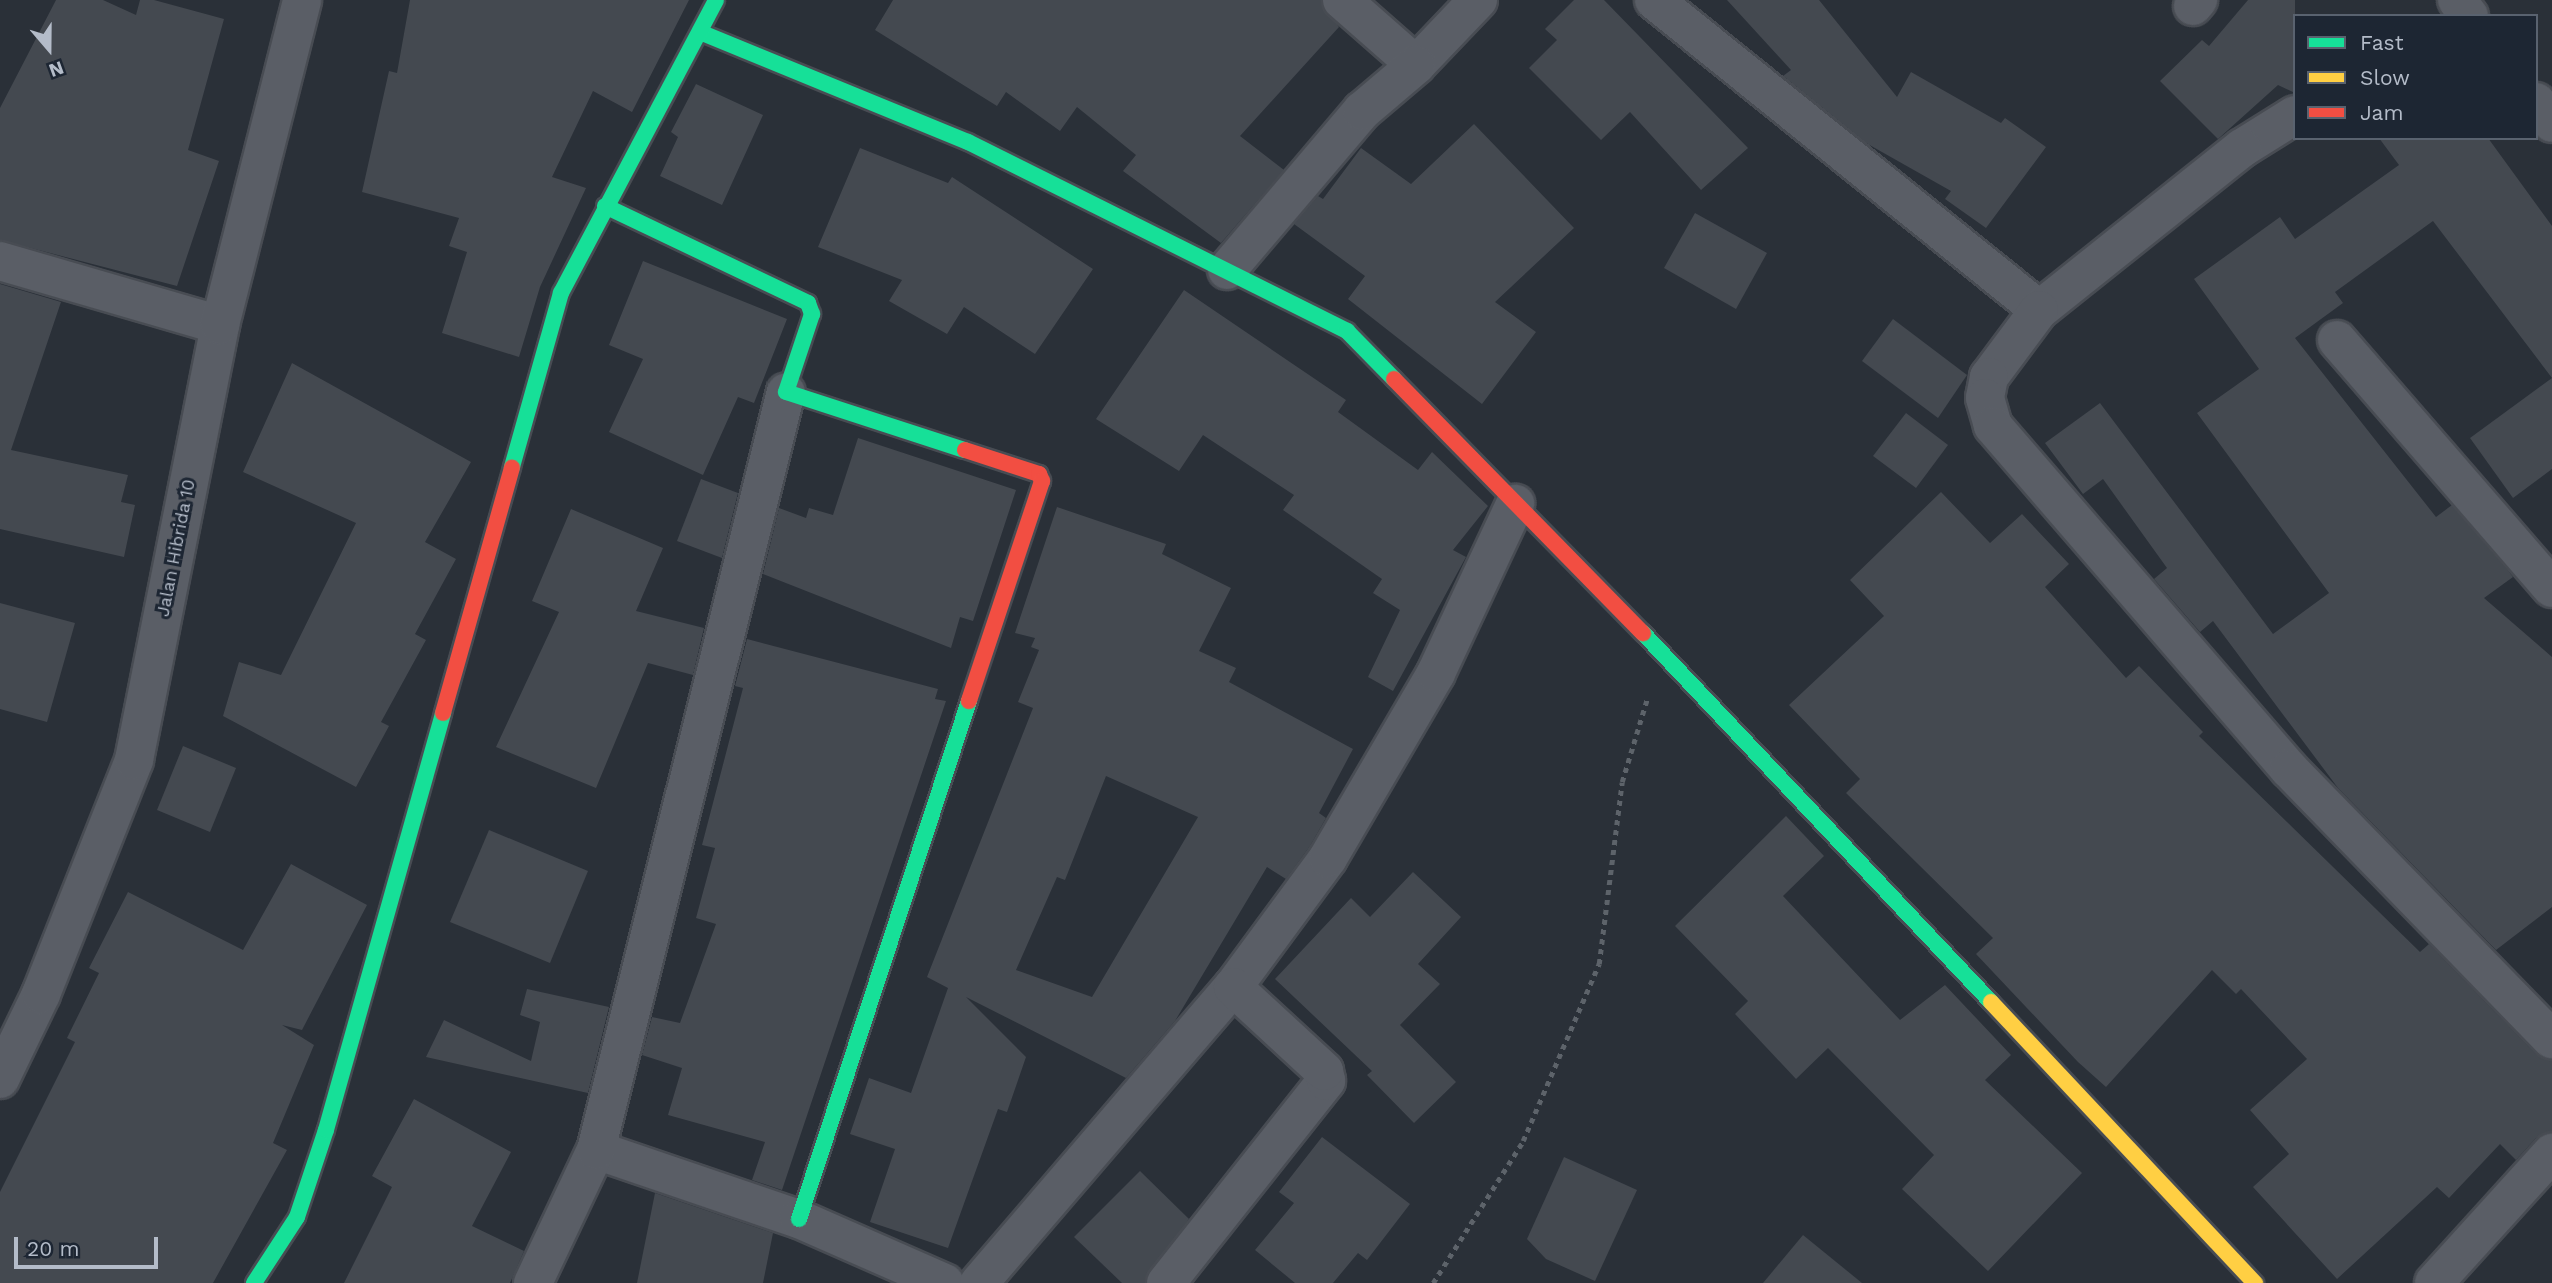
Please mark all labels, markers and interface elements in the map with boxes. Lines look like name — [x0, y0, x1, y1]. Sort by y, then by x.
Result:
north arrow — [14, 14, 84, 84]
legend — [2293, 14, 2538, 140]
text: Fast — [2360, 30, 2404, 55]
text: N — [46, 56, 67, 82]
text: Slow — [2360, 65, 2410, 90]
text: Jam — [2360, 100, 2403, 125]
street label: Jalan Hibrida 10 — [152, 477, 200, 619]
scale bar — [18, 1224, 161, 1268]
text: 20 m — [27, 1236, 79, 1261]

